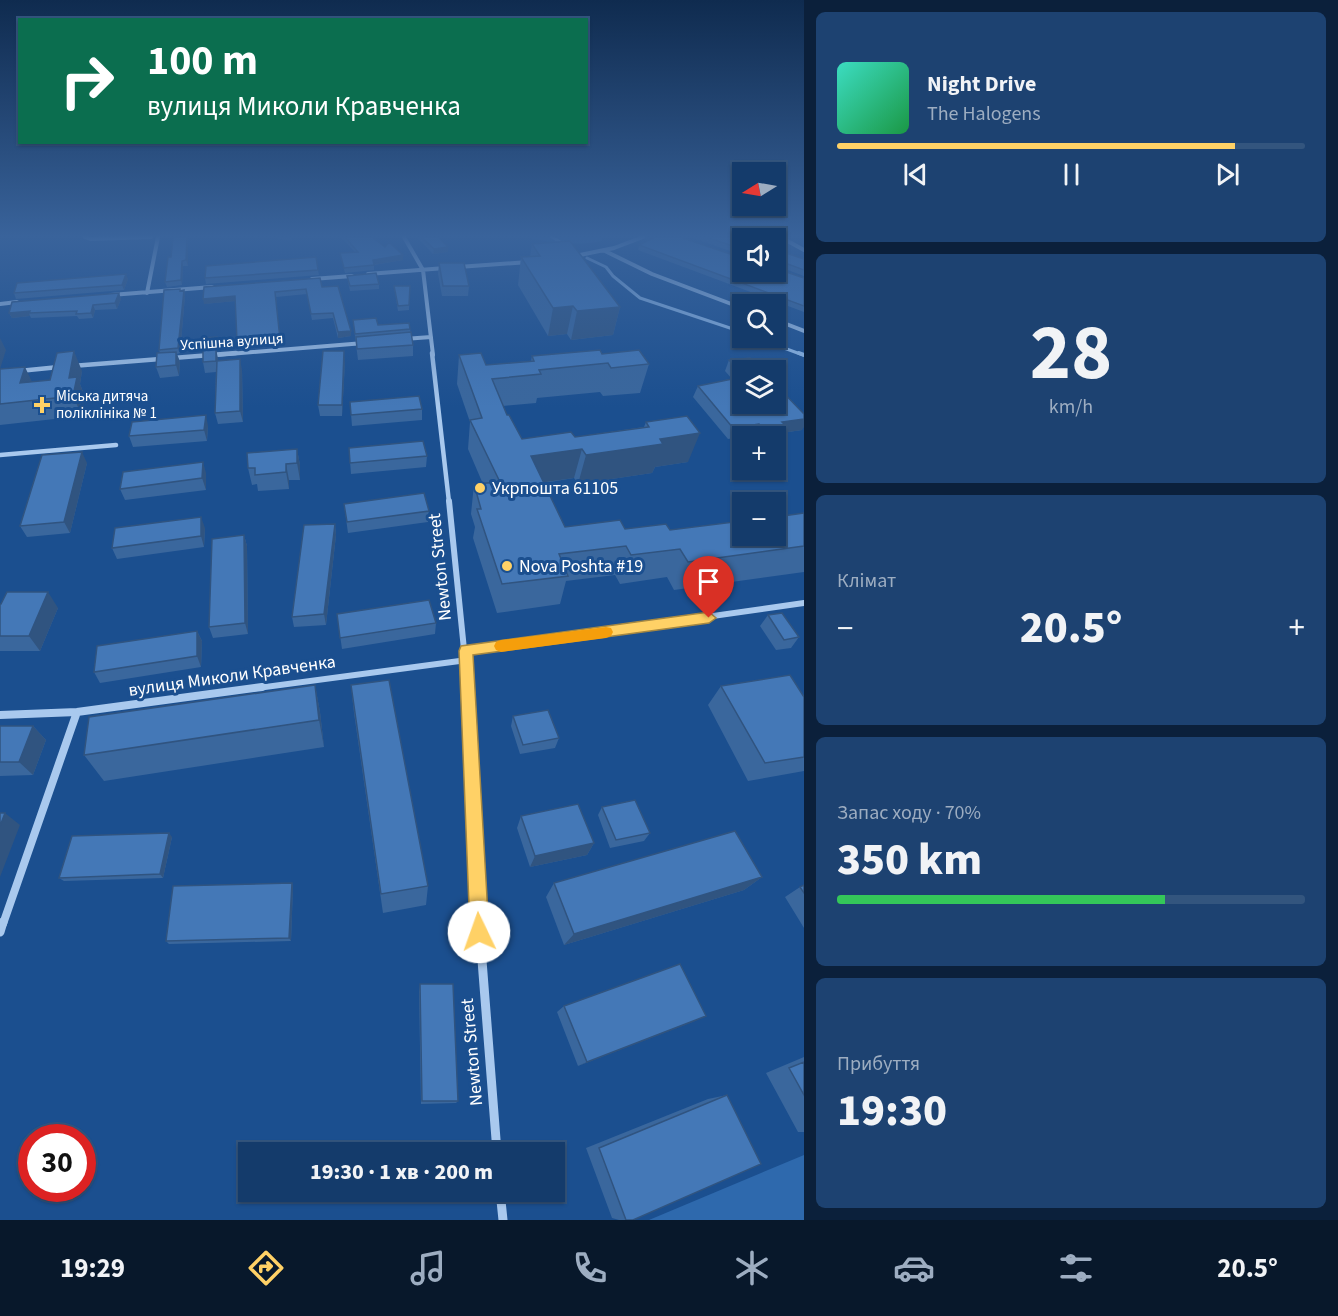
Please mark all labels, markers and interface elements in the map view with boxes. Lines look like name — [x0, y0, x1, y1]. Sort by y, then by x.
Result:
text: 100 m — [147, 31, 258, 91]
icon: right — [48, 42, 126, 120]
text: Night Drive — [927, 68, 1036, 100]
text: вулиця Миколи Кравченка — [147, 87, 461, 126]
text: The Halogens — [927, 100, 1041, 128]
icon: previous — [899, 158, 932, 191]
icon: pause — [1055, 158, 1088, 191]
icon: next — [1211, 158, 1244, 191]
north arrow — [732, 162, 786, 216]
map controls — [732, 162, 786, 546]
button: sound — [732, 228, 786, 282]
button: search — [732, 294, 786, 348]
text: 28 — [1030, 298, 1112, 409]
street label: Успішна вулиця — [180, 328, 284, 356]
button: layers — [732, 360, 786, 414]
place label: Міська дитяча поліклініка № 1 — [56, 386, 157, 424]
text: km/h — [1049, 393, 1093, 421]
marker: Міська дитяча поліклініка № 1 — [33, 396, 51, 414]
button: + — [732, 426, 786, 480]
place label: Укрпошта 61105 — [492, 476, 618, 501]
marker: Укрпошта 61105 — [473, 481, 487, 495]
button: − — [732, 492, 786, 546]
street label: Newton Street — [422, 512, 458, 622]
place label: Nova Poshta #19 — [519, 554, 643, 579]
pin — [683, 556, 734, 618]
marker: Nova Poshta #19 — [500, 559, 514, 573]
icon: arrive — [692, 565, 725, 598]
text: Клімат — [837, 567, 896, 595]
text: 20.5° — [1020, 596, 1122, 660]
text: − — [837, 605, 853, 652]
text: + — [1289, 605, 1305, 652]
street label: вулиця Миколи Кравченка — [127, 649, 337, 703]
text: Запас ходу · 70% — [837, 799, 981, 827]
text: 350 km — [837, 828, 982, 892]
position arrow — [447, 900, 511, 964]
street label: Newton Street — [455, 997, 489, 1107]
text: Прибуття — [837, 1050, 920, 1078]
text: 19:30 — [837, 1079, 947, 1143]
speed limit sign: 30 — [18, 1124, 96, 1202]
text: 19:30 · 1 хв · 200 m — [310, 1156, 493, 1188]
icon: directions — [245, 1247, 287, 1289]
icon: music — [407, 1247, 449, 1289]
icon: phone — [569, 1247, 611, 1289]
icon: climate — [731, 1247, 773, 1289]
icon: car — [893, 1247, 935, 1289]
icon: filters — [1055, 1247, 1097, 1289]
text: 19:29 — [60, 1249, 125, 1288]
text: 20.5° — [1217, 1249, 1278, 1288]

